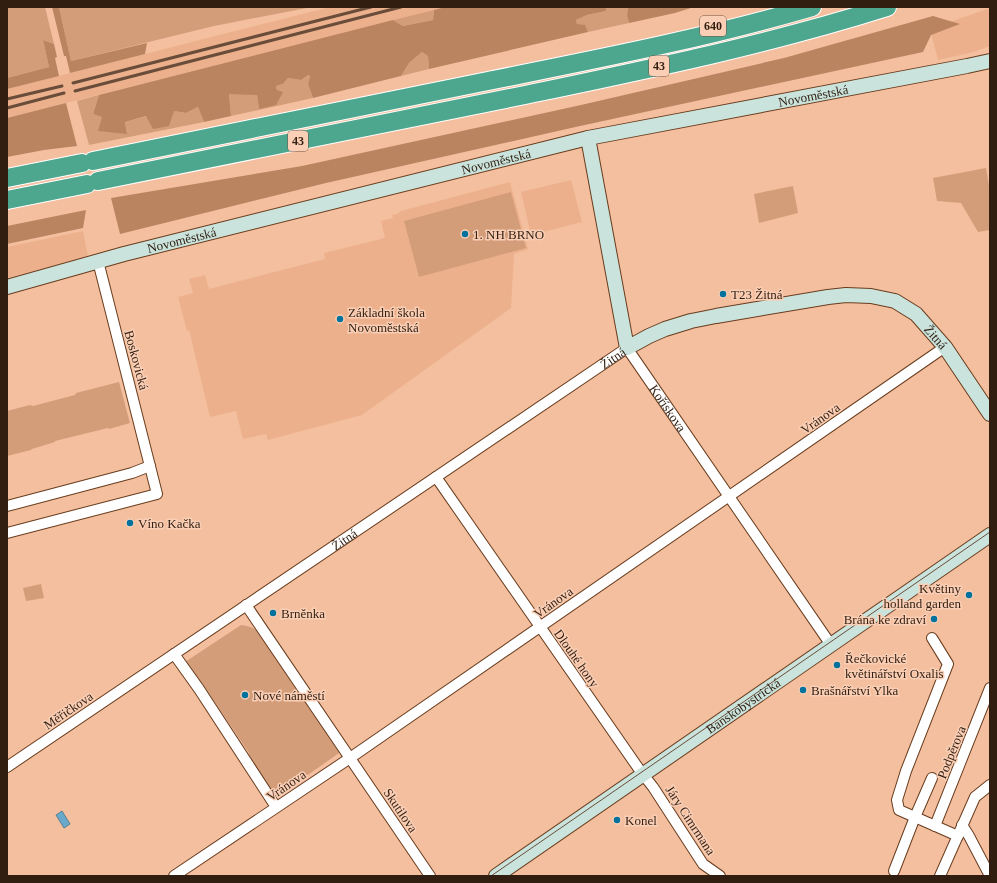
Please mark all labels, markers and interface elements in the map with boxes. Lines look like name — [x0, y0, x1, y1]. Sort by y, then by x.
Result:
road number: 640 — [700, 16, 726, 36]
road number: 43 — [649, 56, 669, 76]
street label: Novoměstská — [777, 82, 850, 110]
road number: 43 — [288, 131, 308, 151]
street label: Novoměstská — [460, 146, 532, 177]
street label: Novoměstská — [146, 224, 218, 256]
place label: 1. NH BRNO — [473, 227, 544, 242]
marker: 1. NH BRNO — [460, 229, 470, 239]
place label: T23 Žitná — [731, 287, 783, 302]
marker: T23 Žitná — [718, 289, 728, 299]
place label: Základní škola Novoměstská — [348, 305, 425, 335]
marker: Základní škola Novoměstská — [335, 314, 345, 324]
street label: Žitná — [921, 322, 950, 352]
street label: Boskovická — [121, 329, 152, 392]
street label: Žitná — [597, 344, 629, 372]
street label: Kořískova — [646, 382, 689, 435]
street label: Vránova — [798, 400, 843, 437]
place label: Víno Kačka — [138, 516, 201, 531]
marker: Víno Kačka — [125, 518, 135, 528]
street label: Žitná — [329, 525, 360, 553]
place label: Květiny holland garden — [883, 581, 961, 611]
street label: Vránova — [531, 584, 576, 621]
marker: Květiny holland garden — [964, 590, 974, 600]
place label: Brněnka — [281, 606, 325, 621]
marker: Brněnka — [268, 608, 278, 618]
place label: Brána ke zdraví — [844, 612, 926, 627]
marker: Brána ke zdraví — [929, 614, 939, 624]
street label: Dlouhé hony — [551, 626, 602, 691]
place label: Řečkovické květinářství Oxalis — [845, 651, 944, 681]
marker: Řečkovické květinářství Oxalis — [832, 660, 842, 670]
street label: Banskobystrická — [703, 675, 783, 737]
place label: Brašnářství Ylka — [811, 683, 898, 698]
marker: Brašnářství Ylka — [798, 685, 808, 695]
street label: Měřičkova — [41, 688, 96, 732]
place label: Nové náměstí — [253, 688, 325, 703]
marker: Nové náměstí — [240, 690, 250, 700]
street label: Podpěrova — [934, 723, 969, 781]
street label: Vránova — [264, 767, 309, 804]
street label: Járy Cimrmana — [663, 783, 719, 858]
street label: Skutilova — [380, 785, 421, 835]
place label: Konel — [625, 813, 657, 828]
marker: Konel — [612, 815, 622, 825]

